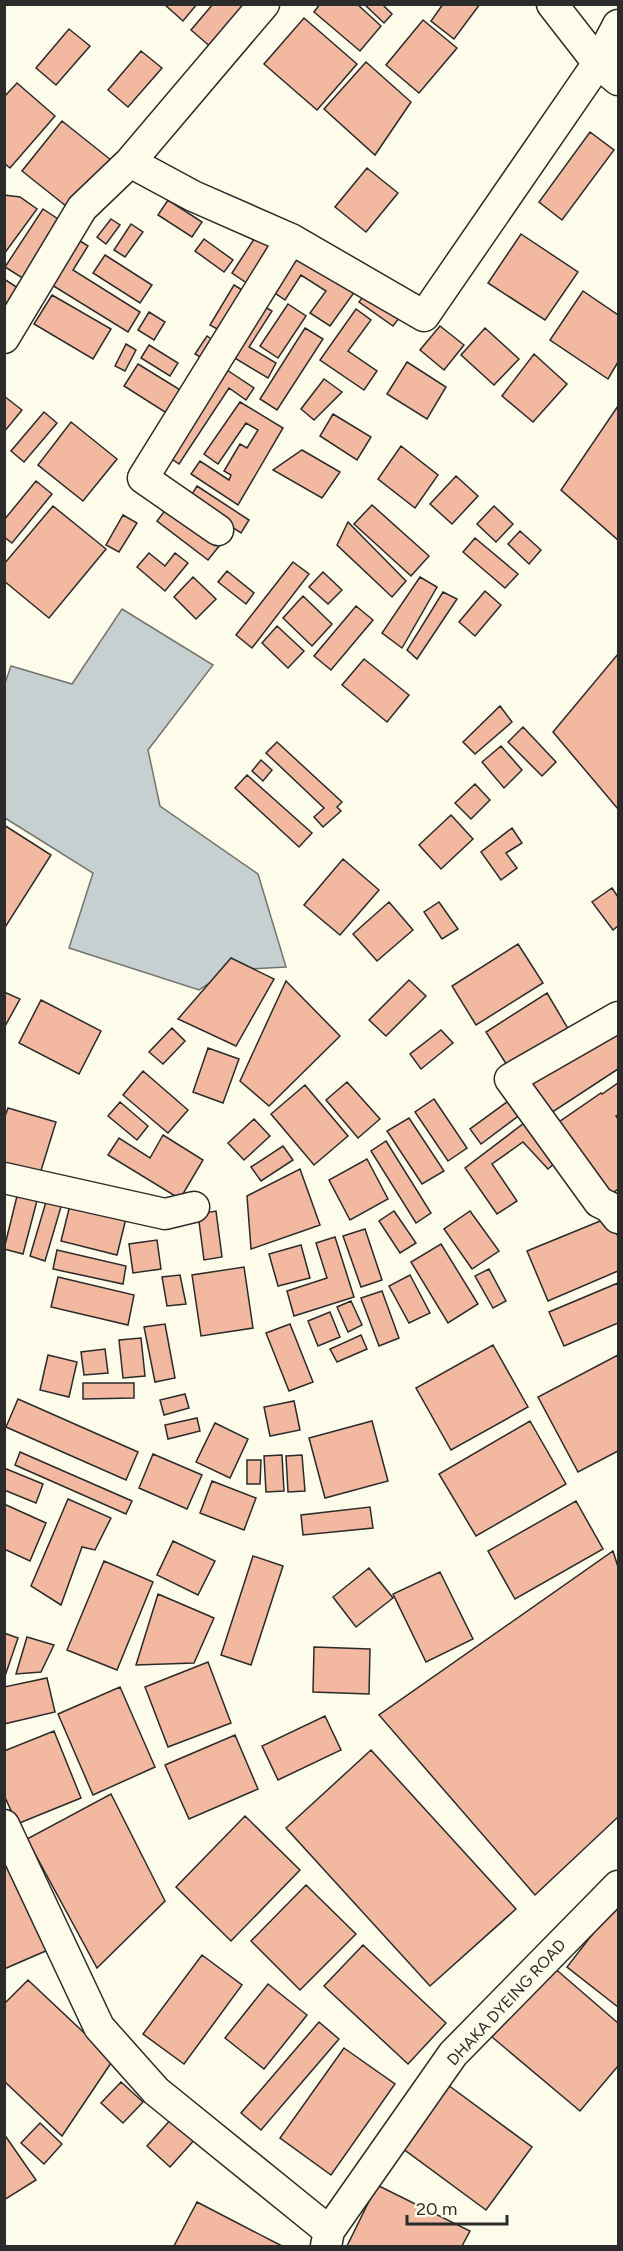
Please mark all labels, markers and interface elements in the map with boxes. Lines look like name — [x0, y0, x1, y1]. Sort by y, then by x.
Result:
street label: DHAKA DYEING ROAD — [443, 1935, 570, 2069]
scale bar — [407, 2188, 508, 2226]
text: 20 m — [416, 2198, 457, 2220]

